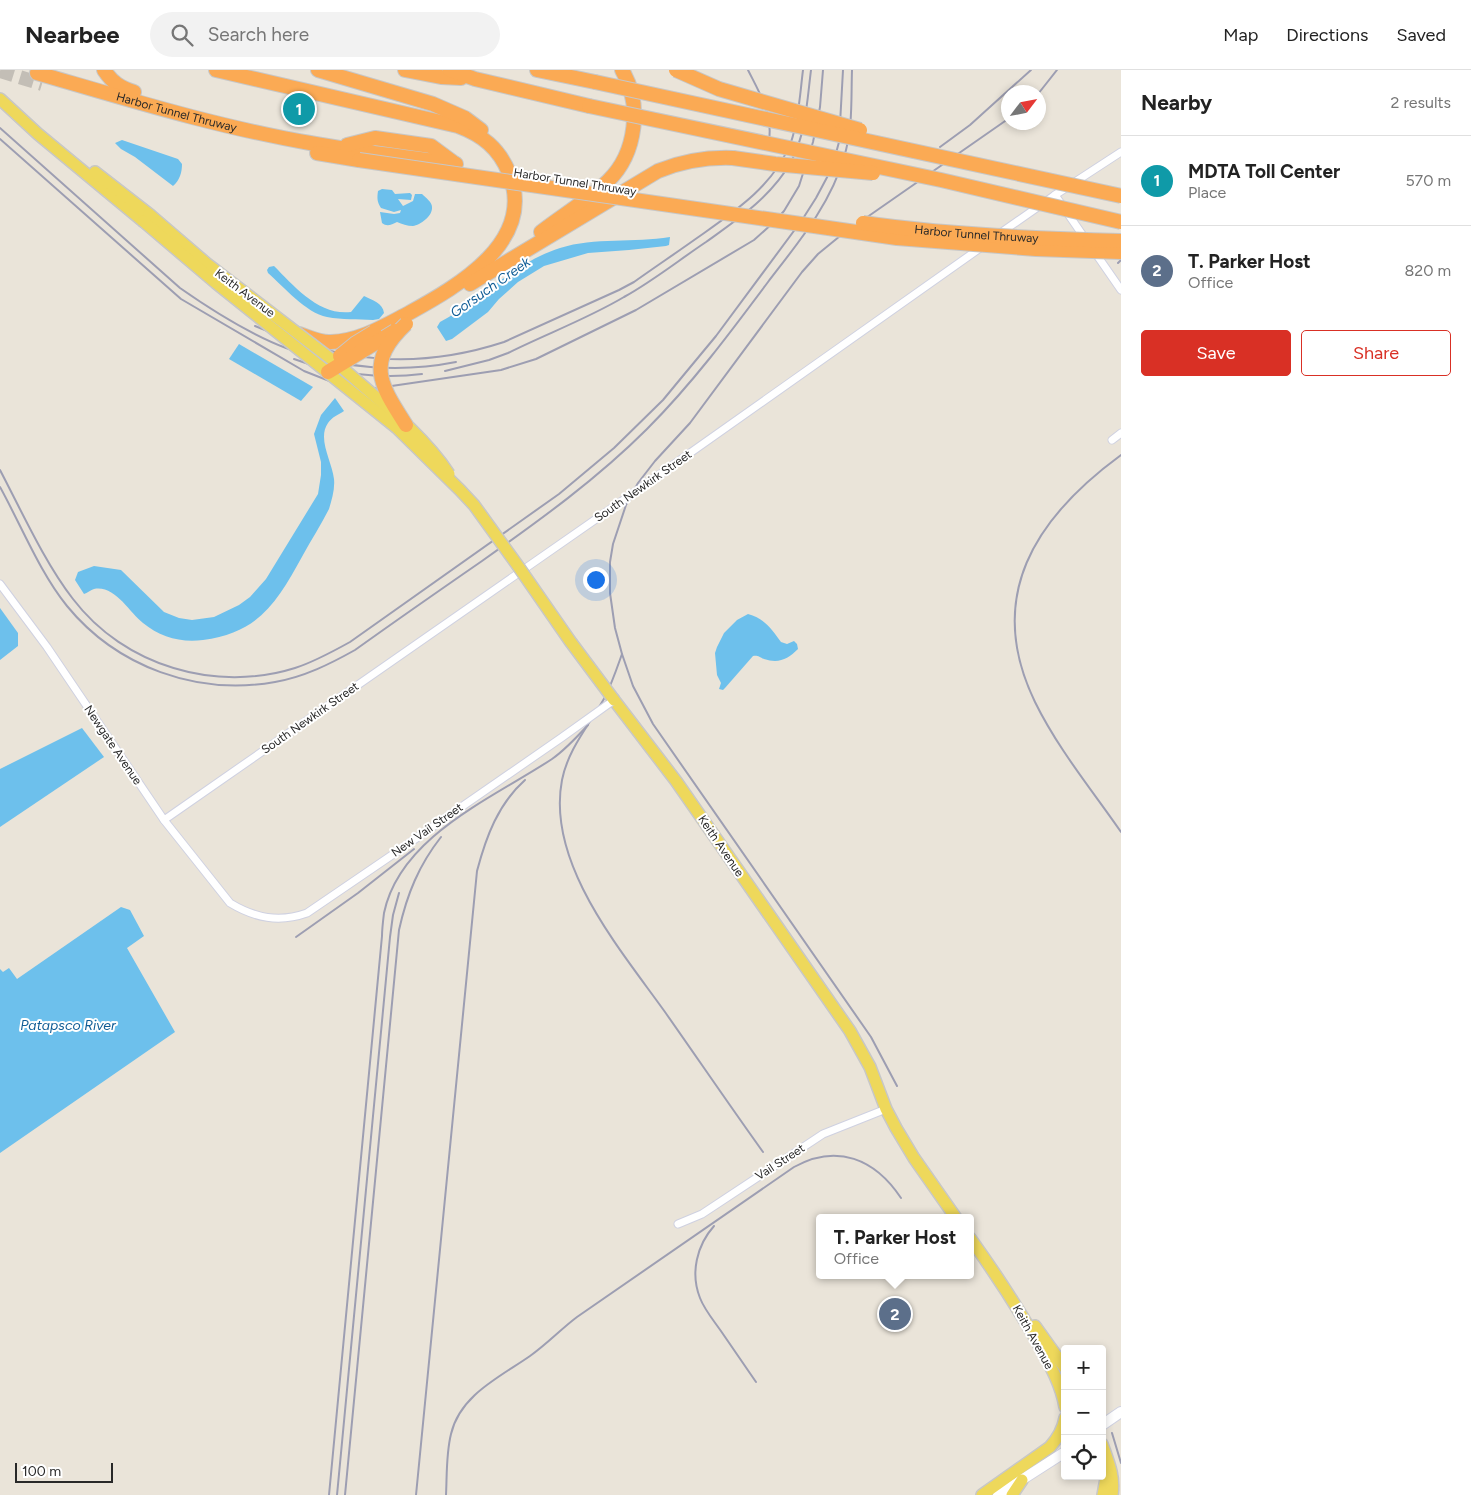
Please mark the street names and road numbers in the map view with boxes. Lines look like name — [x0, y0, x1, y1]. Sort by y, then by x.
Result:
street label: Harbor Tunnel Thruway — [115, 89, 239, 135]
street label: Harbor Tunnel Thruway — [513, 165, 638, 199]
street label: Harbor Tunnel Thruway — [914, 222, 1039, 245]
street label: Keith Avenue — [212, 266, 278, 320]
street label: South Newkirk Street — [592, 447, 695, 525]
street label: South Newkirk Street — [259, 679, 362, 757]
street label: Newgate Avenue — [81, 703, 145, 788]
street label: New Vail Street — [389, 800, 466, 860]
street label: Keith Avenue — [695, 813, 747, 880]
street label: Vail Street — [753, 1141, 808, 1183]
street label: Keith Avenue — [1010, 1302, 1057, 1372]

